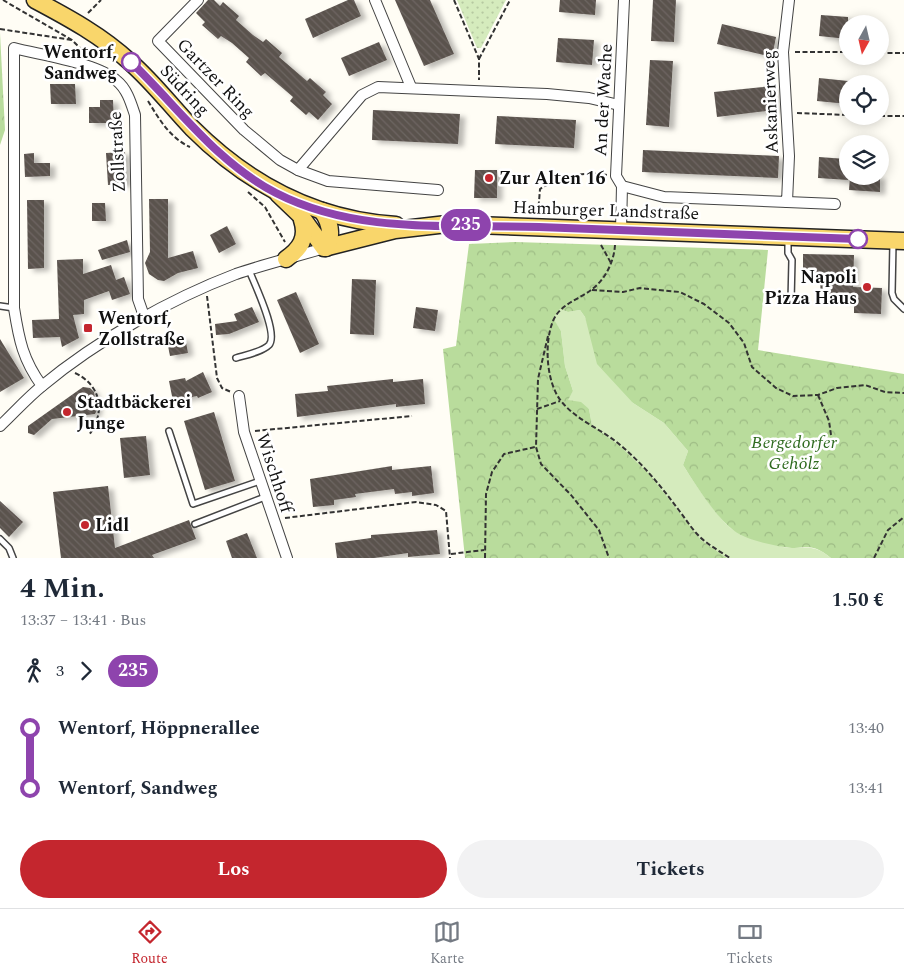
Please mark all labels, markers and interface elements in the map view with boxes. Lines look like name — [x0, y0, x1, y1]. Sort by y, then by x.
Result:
north arrow — [839, 15, 889, 65]
map controls — [839, 15, 889, 185]
street label: Gartzer Ring — [170, 32, 261, 125]
place label: Wentorf, Sandweg — [43, 39, 117, 87]
street label: An der Wache — [587, 43, 620, 157]
street label: Askanierweg — [755, 50, 786, 154]
marker: Wentorf, Sandweg — [121, 52, 141, 72]
street label: Südring — [153, 58, 216, 122]
button: locate — [839, 75, 889, 125]
street label: Zollstraße — [102, 111, 133, 193]
button: layers — [839, 135, 889, 185]
place label: Zur Alten 16 — [499, 165, 606, 192]
marker: Zur Alten 16 — [483, 172, 495, 184]
street label: Hamburger Landstraße — [512, 194, 700, 227]
line badge: 235 — [437, 209, 495, 241]
text: 235 — [451, 211, 481, 238]
unlabelled marker — [848, 229, 868, 249]
place label: Napoli Pizza Haus — [764, 264, 857, 312]
marker: Napoli Pizza Haus — [861, 281, 873, 293]
place label: Wentorf, Zollstraße — [98, 305, 185, 353]
marker: Wentorf, Zollstraße — [82, 322, 94, 334]
place label: Stadtbäckerei Junge — [77, 389, 191, 437]
marker: Stadtbäckerei Junge — [61, 406, 73, 418]
park label: Bergedorfer Gehölz — [751, 429, 838, 477]
street label: Wischhoff — [249, 430, 301, 518]
place label: Lidl — [95, 512, 129, 539]
marker: Lidl — [79, 519, 91, 531]
text: 4 Min. — [20, 567, 105, 610]
text: 1.50 € — [832, 586, 884, 615]
text: 13:37 – 13:41 · Bus — [20, 608, 146, 632]
icon: walk — [20, 657, 48, 685]
icon: forward — [72, 657, 100, 685]
text: 235 — [118, 657, 148, 684]
text: 3 — [56, 659, 64, 683]
text: Wentorf, Höppnerallee — [58, 714, 260, 743]
text: 13:40 — [848, 716, 884, 740]
text: Wentorf, Sandweg — [58, 774, 218, 803]
text: 13:41 — [848, 776, 884, 800]
button: Los — [20, 840, 447, 898]
button: Tickets — [457, 840, 884, 898]
tab: Route — [131, 918, 168, 969]
tab: Karte — [430, 918, 464, 969]
tab: Tickets — [727, 918, 773, 969]

